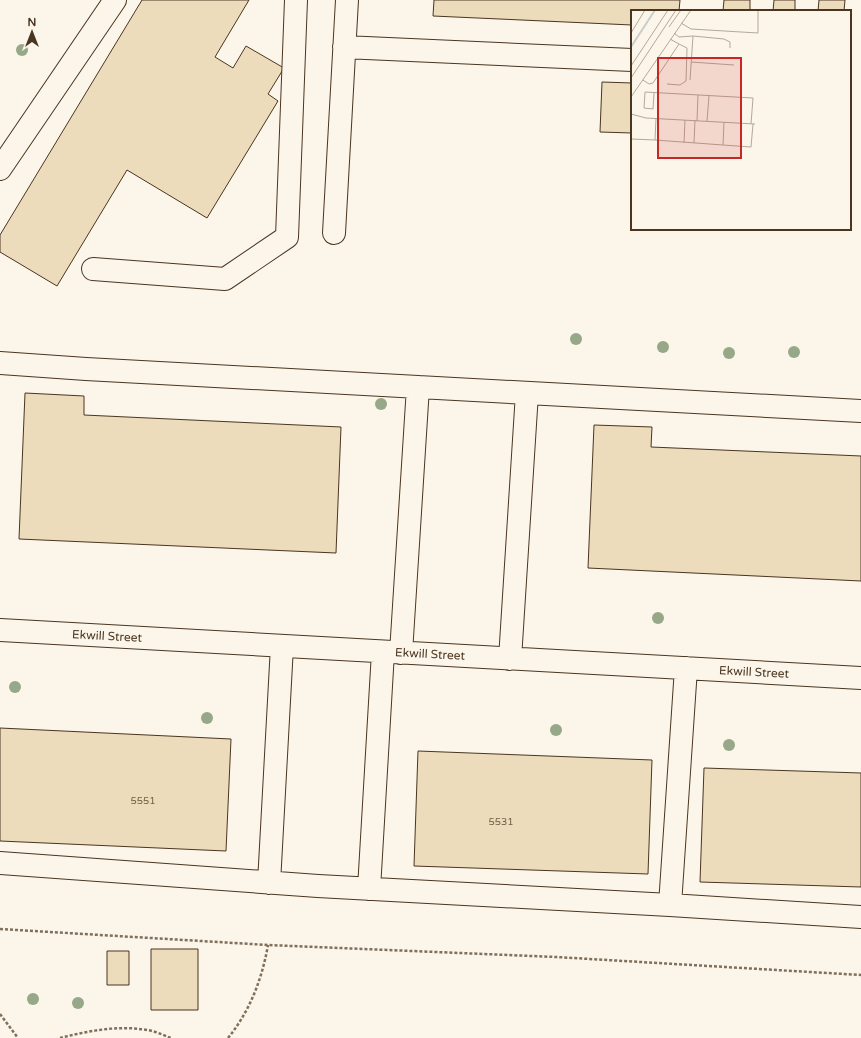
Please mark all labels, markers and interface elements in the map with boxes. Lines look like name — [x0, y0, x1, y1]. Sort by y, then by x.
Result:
inset map — [631, 10, 851, 230]
north arrow — [12, 12, 52, 52]
text: N — [28, 16, 36, 29]
street label: Ekwill Street — [72, 627, 143, 645]
street label: Ekwill Street — [395, 645, 466, 663]
street label: Ekwill Street — [719, 663, 790, 681]
house number: 5551 — [130, 795, 156, 807]
house number: 5531 — [488, 816, 514, 828]

